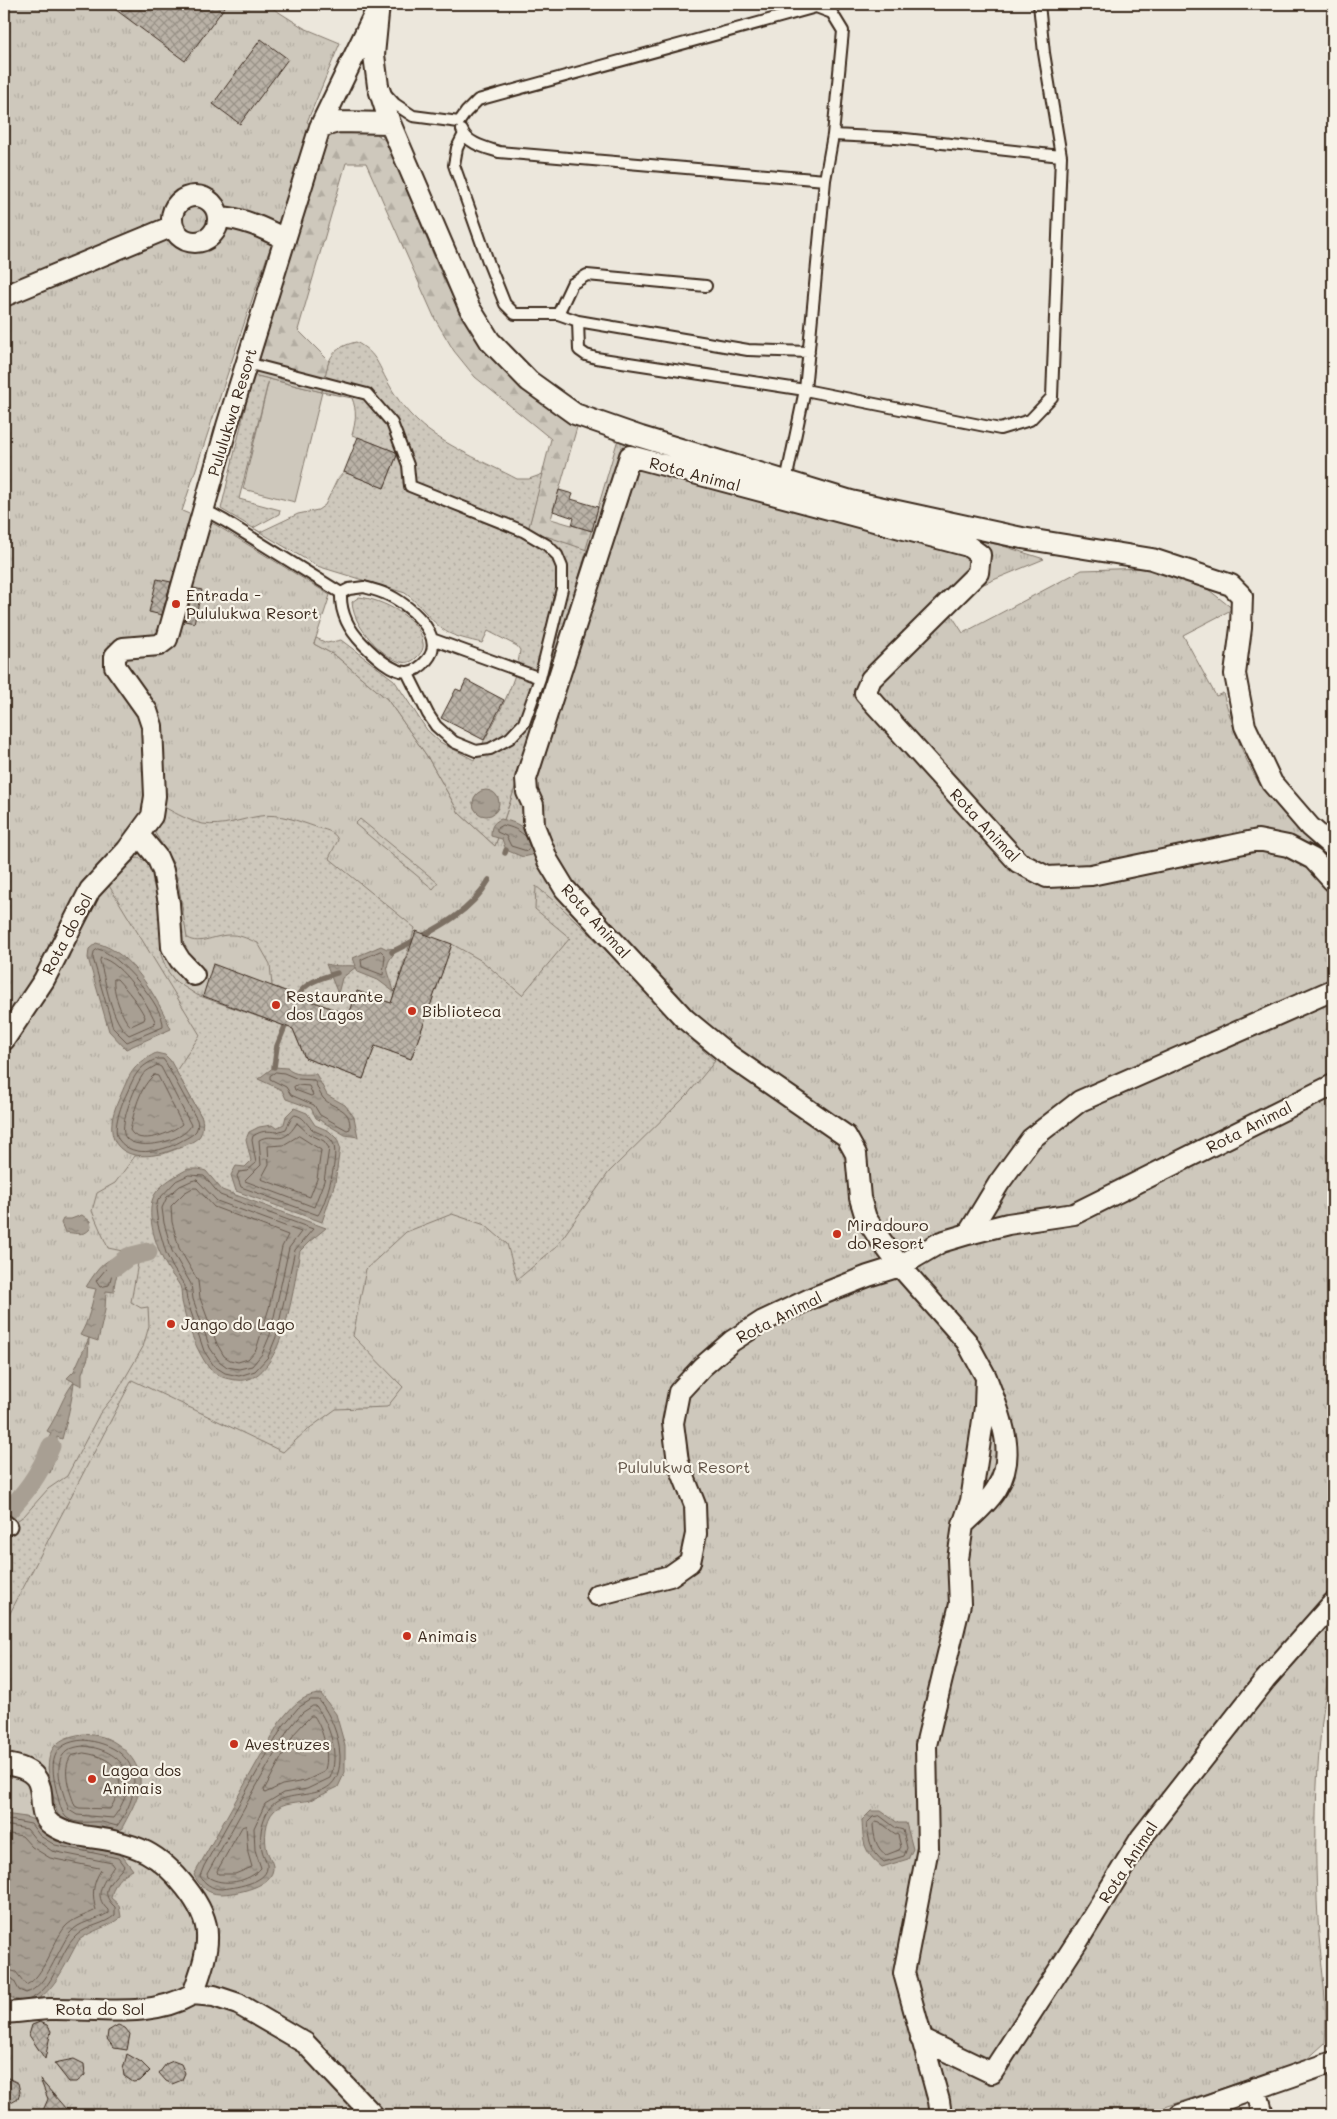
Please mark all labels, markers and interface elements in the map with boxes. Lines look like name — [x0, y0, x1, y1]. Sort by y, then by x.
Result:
street label: Pululukwa Resort — [202, 345, 261, 478]
street label: Rota Animal — [647, 451, 743, 496]
place label: Entrada - Pululukwa Resort — [186, 584, 319, 623]
marker: Entrada - Pululukwa Resort — [170, 598, 182, 610]
street label: Rota Animal — [946, 783, 1025, 866]
street label: Rota Animal — [557, 879, 635, 962]
street label: Rota do Sol — [36, 889, 97, 978]
place label: Restaurante dos Lagos — [286, 985, 384, 1024]
marker: Restaurante dos Lagos — [270, 999, 282, 1011]
place label: Biblioteca — [422, 1000, 502, 1021]
marker: Biblioteca — [406, 1005, 418, 1017]
street label: Rota Animal — [1202, 1096, 1295, 1157]
place label: Miradouro do Resort — [847, 1214, 929, 1253]
marker: Miradouro do Resort — [831, 1228, 843, 1240]
street label: Rota Animal — [732, 1286, 825, 1347]
place label: Jango do Lago — [181, 1313, 294, 1334]
marker: Jango do Lago — [165, 1318, 177, 1330]
park label: Pululukwa Resort — [618, 1456, 750, 1477]
place label: Animais — [417, 1625, 477, 1646]
marker: Animais — [401, 1630, 413, 1642]
place label: Avestruzes — [244, 1733, 330, 1754]
marker: Avestruzes — [228, 1738, 240, 1750]
place label: Lagoa dos Animais — [102, 1759, 182, 1798]
marker: Lagoa dos Animais — [86, 1773, 98, 1785]
street label: Rota Animal — [1093, 1817, 1162, 1907]
street label: Rota do Sol — [55, 1998, 145, 2019]

